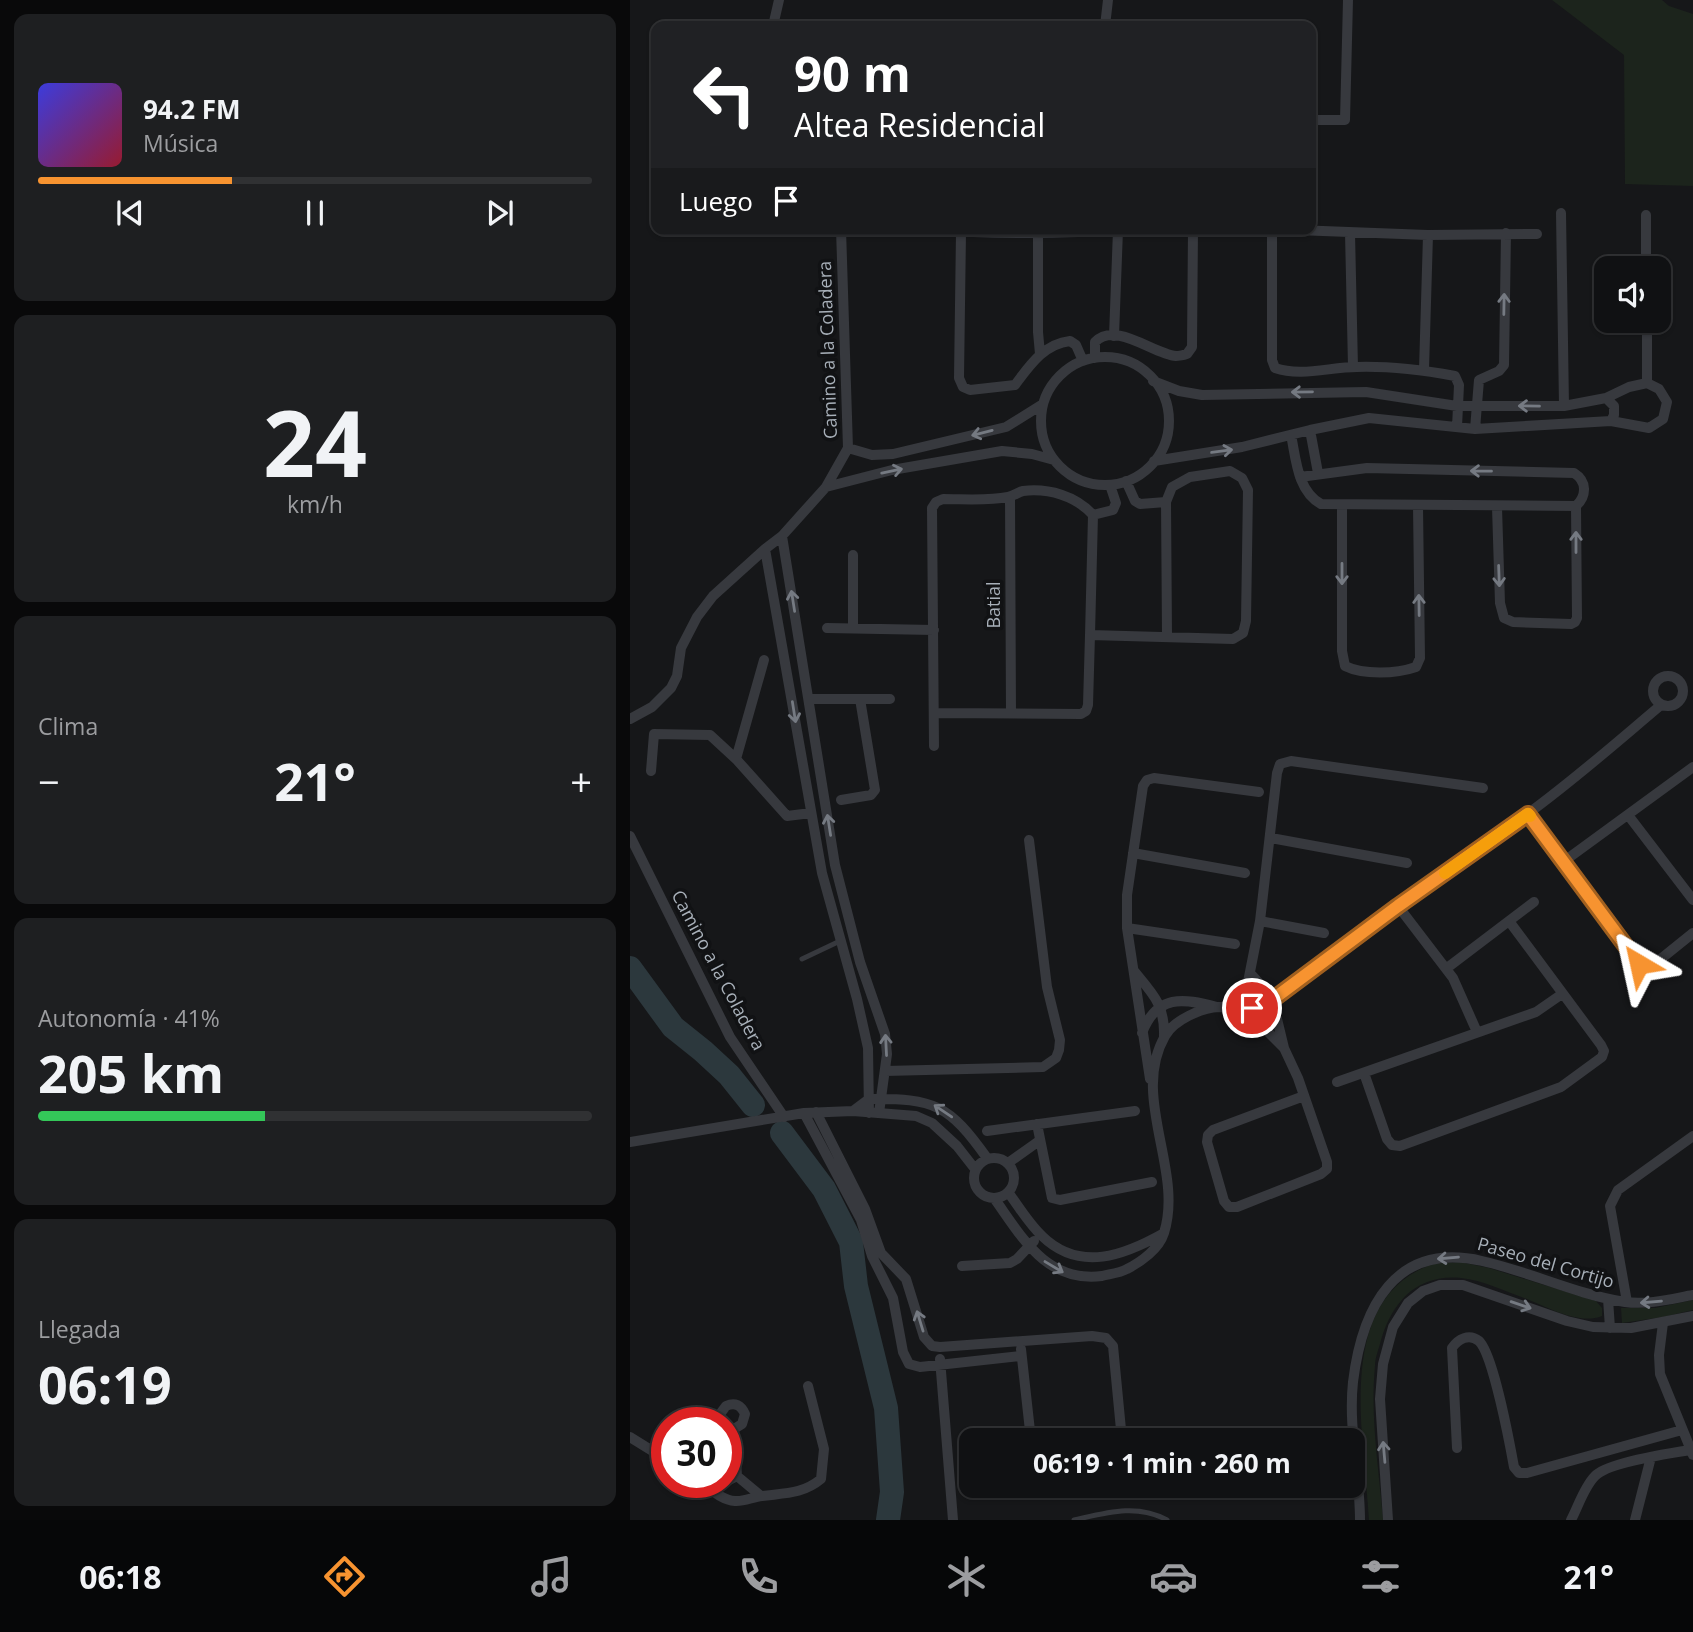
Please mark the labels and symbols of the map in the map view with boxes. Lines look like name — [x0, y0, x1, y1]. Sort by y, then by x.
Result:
street label: Camino a la Coladera — [812, 261, 842, 439]
one-way arrow — [1498, 293, 1511, 316]
one-way arrow — [1291, 385, 1314, 399]
one-way arrow — [1517, 399, 1540, 413]
one-way arrow — [971, 426, 994, 440]
one-way arrow — [1210, 444, 1233, 457]
one-way arrow — [880, 463, 903, 477]
one-way arrow — [1470, 464, 1493, 478]
one-way arrow — [1570, 531, 1583, 554]
one-way arrow — [1335, 562, 1349, 585]
one-way arrow — [1493, 564, 1506, 587]
street label: Batial — [981, 581, 1005, 629]
one-way arrow — [786, 590, 799, 613]
one-way arrow — [1413, 594, 1426, 617]
one-way arrow — [788, 700, 801, 723]
one-way arrow — [822, 815, 835, 837]
street label: Camino a la Coladera — [667, 886, 771, 1054]
position arrow — [1602, 927, 1676, 1001]
pin — [1222, 978, 1282, 1038]
one-way arrow — [879, 1034, 892, 1057]
one-way arrow — [934, 1104, 953, 1119]
street label: Paseo del Cortijo — [1475, 1231, 1617, 1293]
one-way arrow — [1437, 1252, 1460, 1265]
one-way arrow — [1044, 1260, 1064, 1274]
one-way arrow — [1640, 1295, 1663, 1308]
one-way arrow — [1510, 1299, 1532, 1312]
one-way arrow — [912, 1310, 925, 1332]
speed limit sign: 30 — [651, 1407, 742, 1498]
one-way arrow — [1377, 1441, 1390, 1464]

